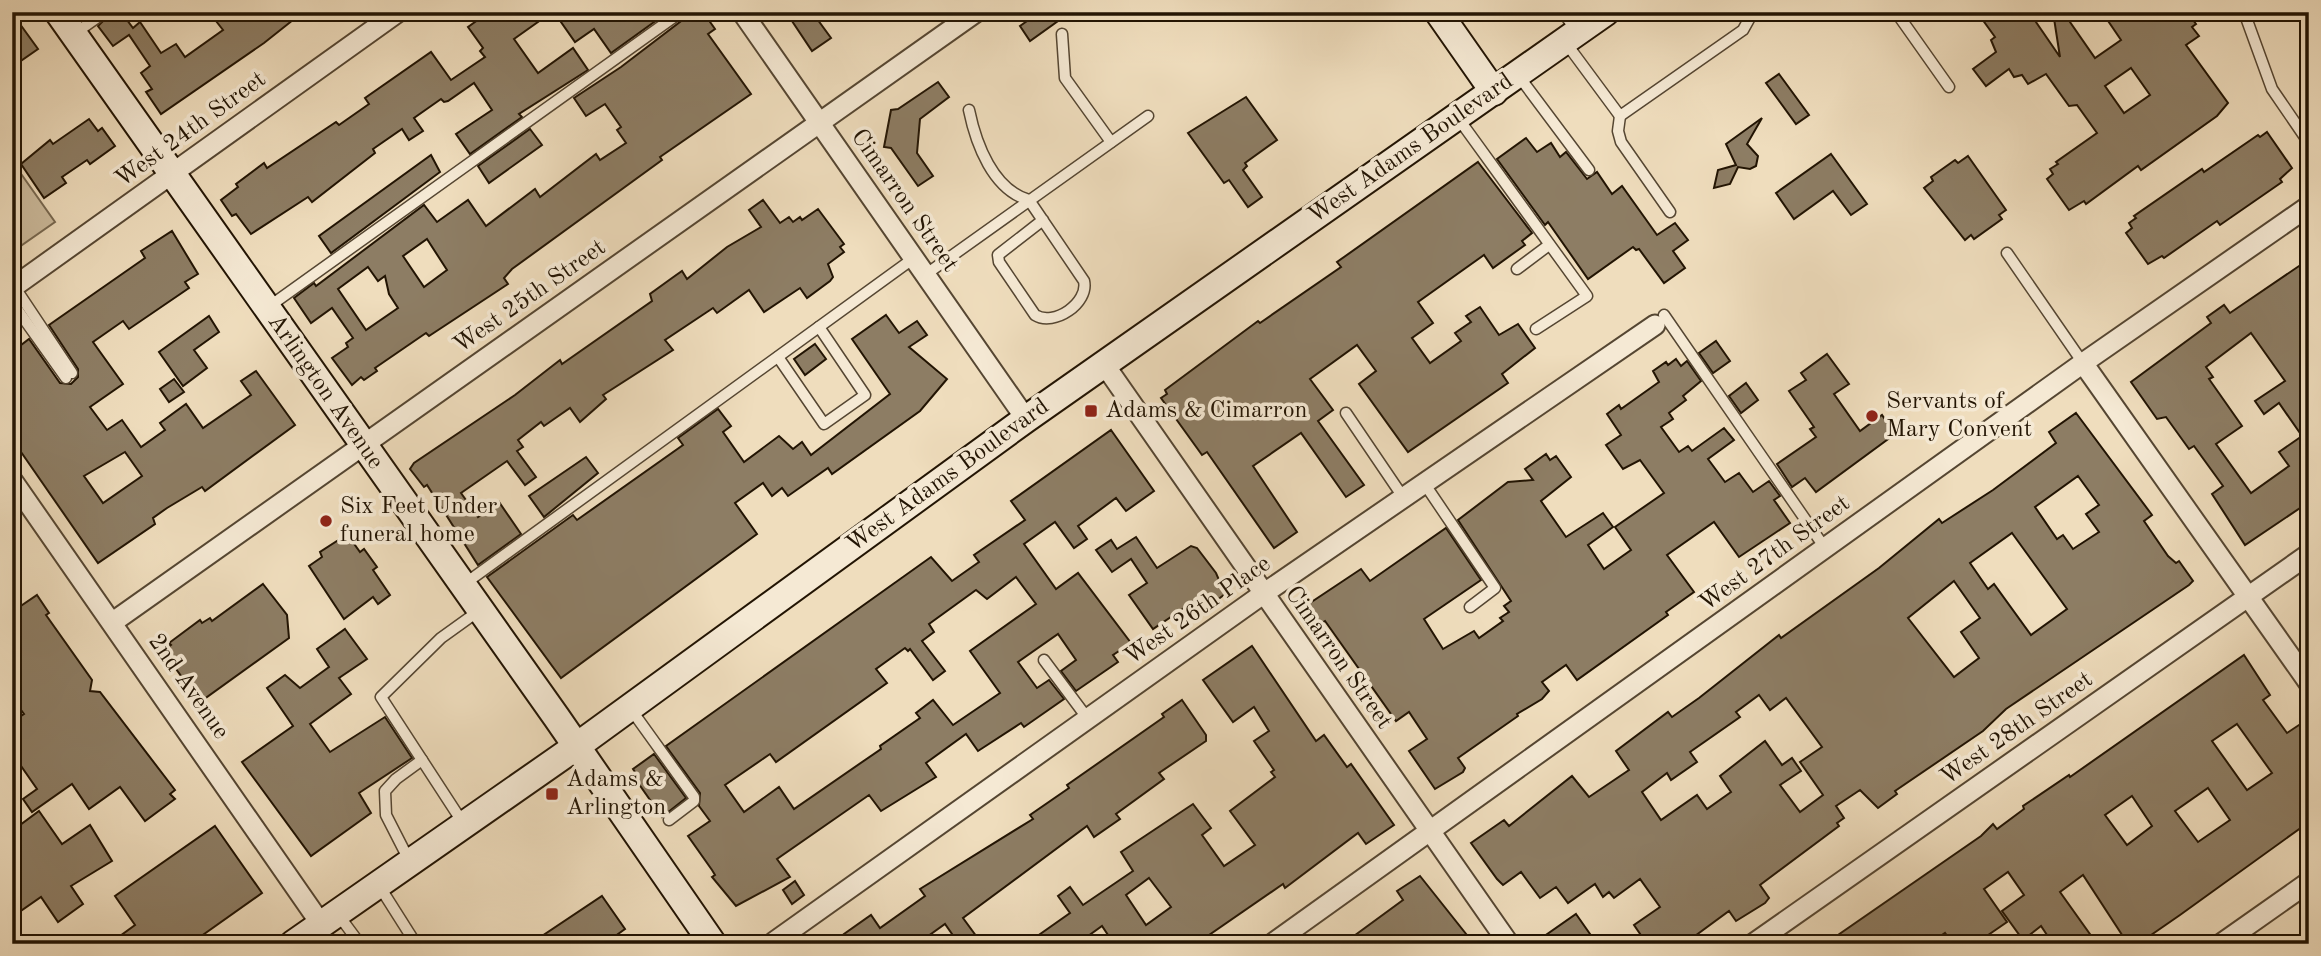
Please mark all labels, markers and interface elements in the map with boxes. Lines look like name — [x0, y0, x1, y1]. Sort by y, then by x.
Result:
street label: West 24th Street — [111, 68, 271, 192]
street label: West Adams Boulevard — [1304, 69, 1518, 229]
street label: Cimarron Street — [846, 125, 962, 277]
street label: West 25th Street — [450, 236, 610, 358]
street label: Arlington Avenue — [263, 310, 387, 474]
place label: Servants of Mary Convent — [1886, 390, 2032, 442]
street label: West Adams Boulevard — [842, 395, 1054, 557]
place label: Adams & Cimarron — [1105, 399, 1308, 423]
marker: Adams & Cimarron — [1083, 403, 1099, 419]
marker: Servants of Mary Convent — [1864, 408, 1880, 424]
street label: West 27th Street — [1695, 492, 1855, 616]
place label: Six Feet Under funeral home — [340, 495, 498, 547]
marker: Six Feet Under funeral home — [318, 513, 334, 529]
street label: West 26th Place — [1121, 552, 1275, 670]
street label: Cimarron Street — [1280, 582, 1396, 734]
street label: 2nd Avenue — [143, 630, 233, 744]
street label: West 28th Street — [1937, 668, 2097, 790]
place label: Adams & Arlington — [566, 768, 666, 820]
marker: Adams & Arlington — [544, 786, 560, 802]

